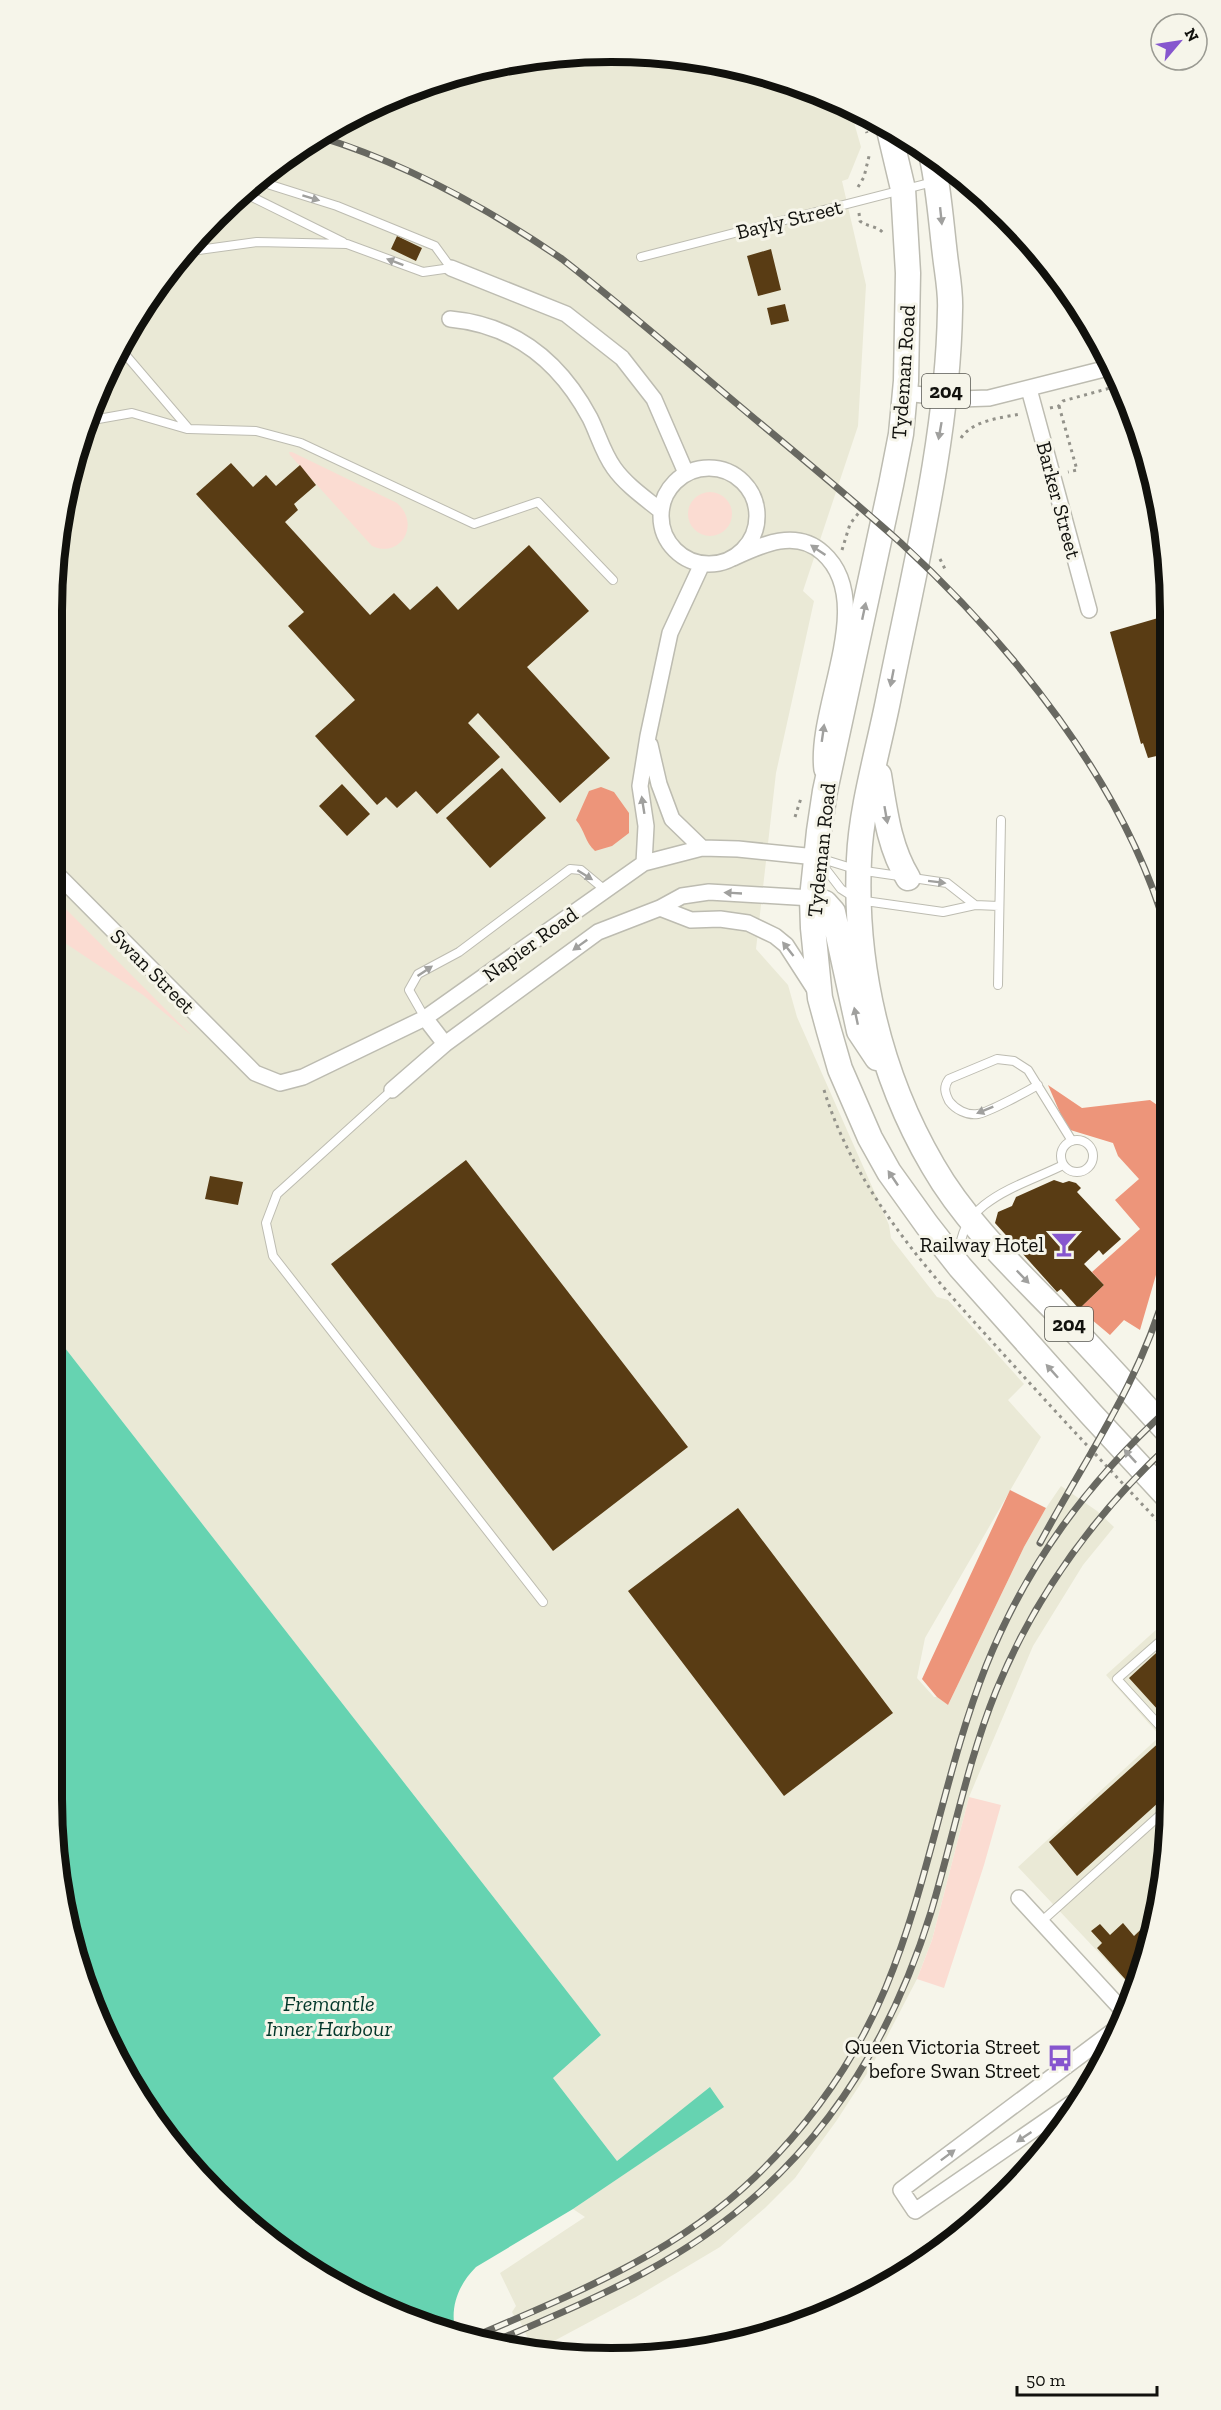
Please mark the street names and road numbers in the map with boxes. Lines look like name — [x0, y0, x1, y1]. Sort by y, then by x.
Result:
street label: Bayly Street — [733, 194, 845, 244]
street label: Tydeman Road — [886, 304, 920, 440]
road number: 204 — [922, 374, 970, 408]
street label: Barker Street — [1031, 439, 1087, 562]
street label: Tydeman Road — [802, 781, 841, 918]
street label: Napier Road — [478, 901, 583, 987]
street label: Swan Street — [105, 923, 201, 1019]
road number: 204 — [1045, 1307, 1093, 1341]

